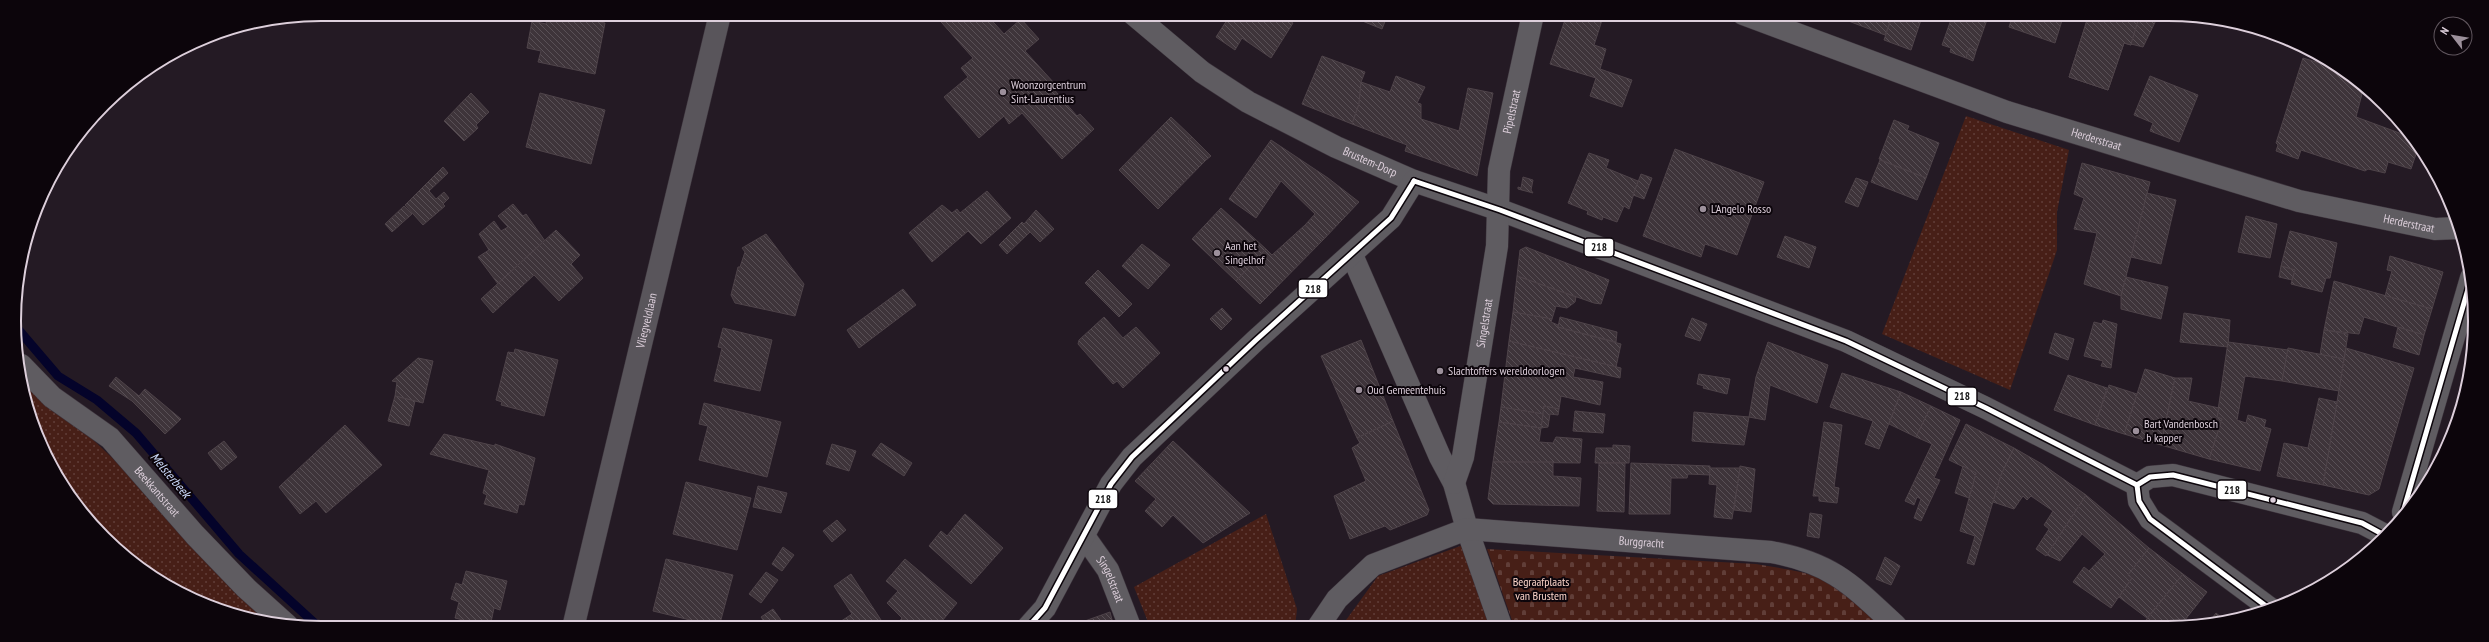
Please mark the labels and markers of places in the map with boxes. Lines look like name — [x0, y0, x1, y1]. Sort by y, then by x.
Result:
place label: Woonzorgcentrum Sint-Laurentius — [1011, 77, 1086, 106]
marker: Woonzorgcentrum Sint-Laurentius — [998, 87, 1008, 97]
place label: L'Angelo Rosso — [1711, 201, 1771, 216]
marker: L'Angelo Rosso — [1698, 204, 1708, 214]
place label: Aan het Singelhof — [1225, 238, 1265, 267]
marker: Aan het Singelhof — [1212, 248, 1222, 258]
place label: Slachtoffers wereldoorlogen — [1448, 363, 1565, 378]
unlabelled marker — [1221, 364, 1231, 374]
marker: Slachtoffers wereldoorlogen — [1435, 366, 1445, 376]
place label: Oud Gemeentehuis — [1367, 382, 1446, 397]
marker: Oud Gemeentehuis — [1354, 385, 1364, 395]
place label: Bart Vandenbosch .b kapper — [2144, 416, 2218, 445]
marker: Bart Vandenbosch .b kapper — [2131, 426, 2141, 436]
unlabelled marker — [2268, 495, 2278, 505]

